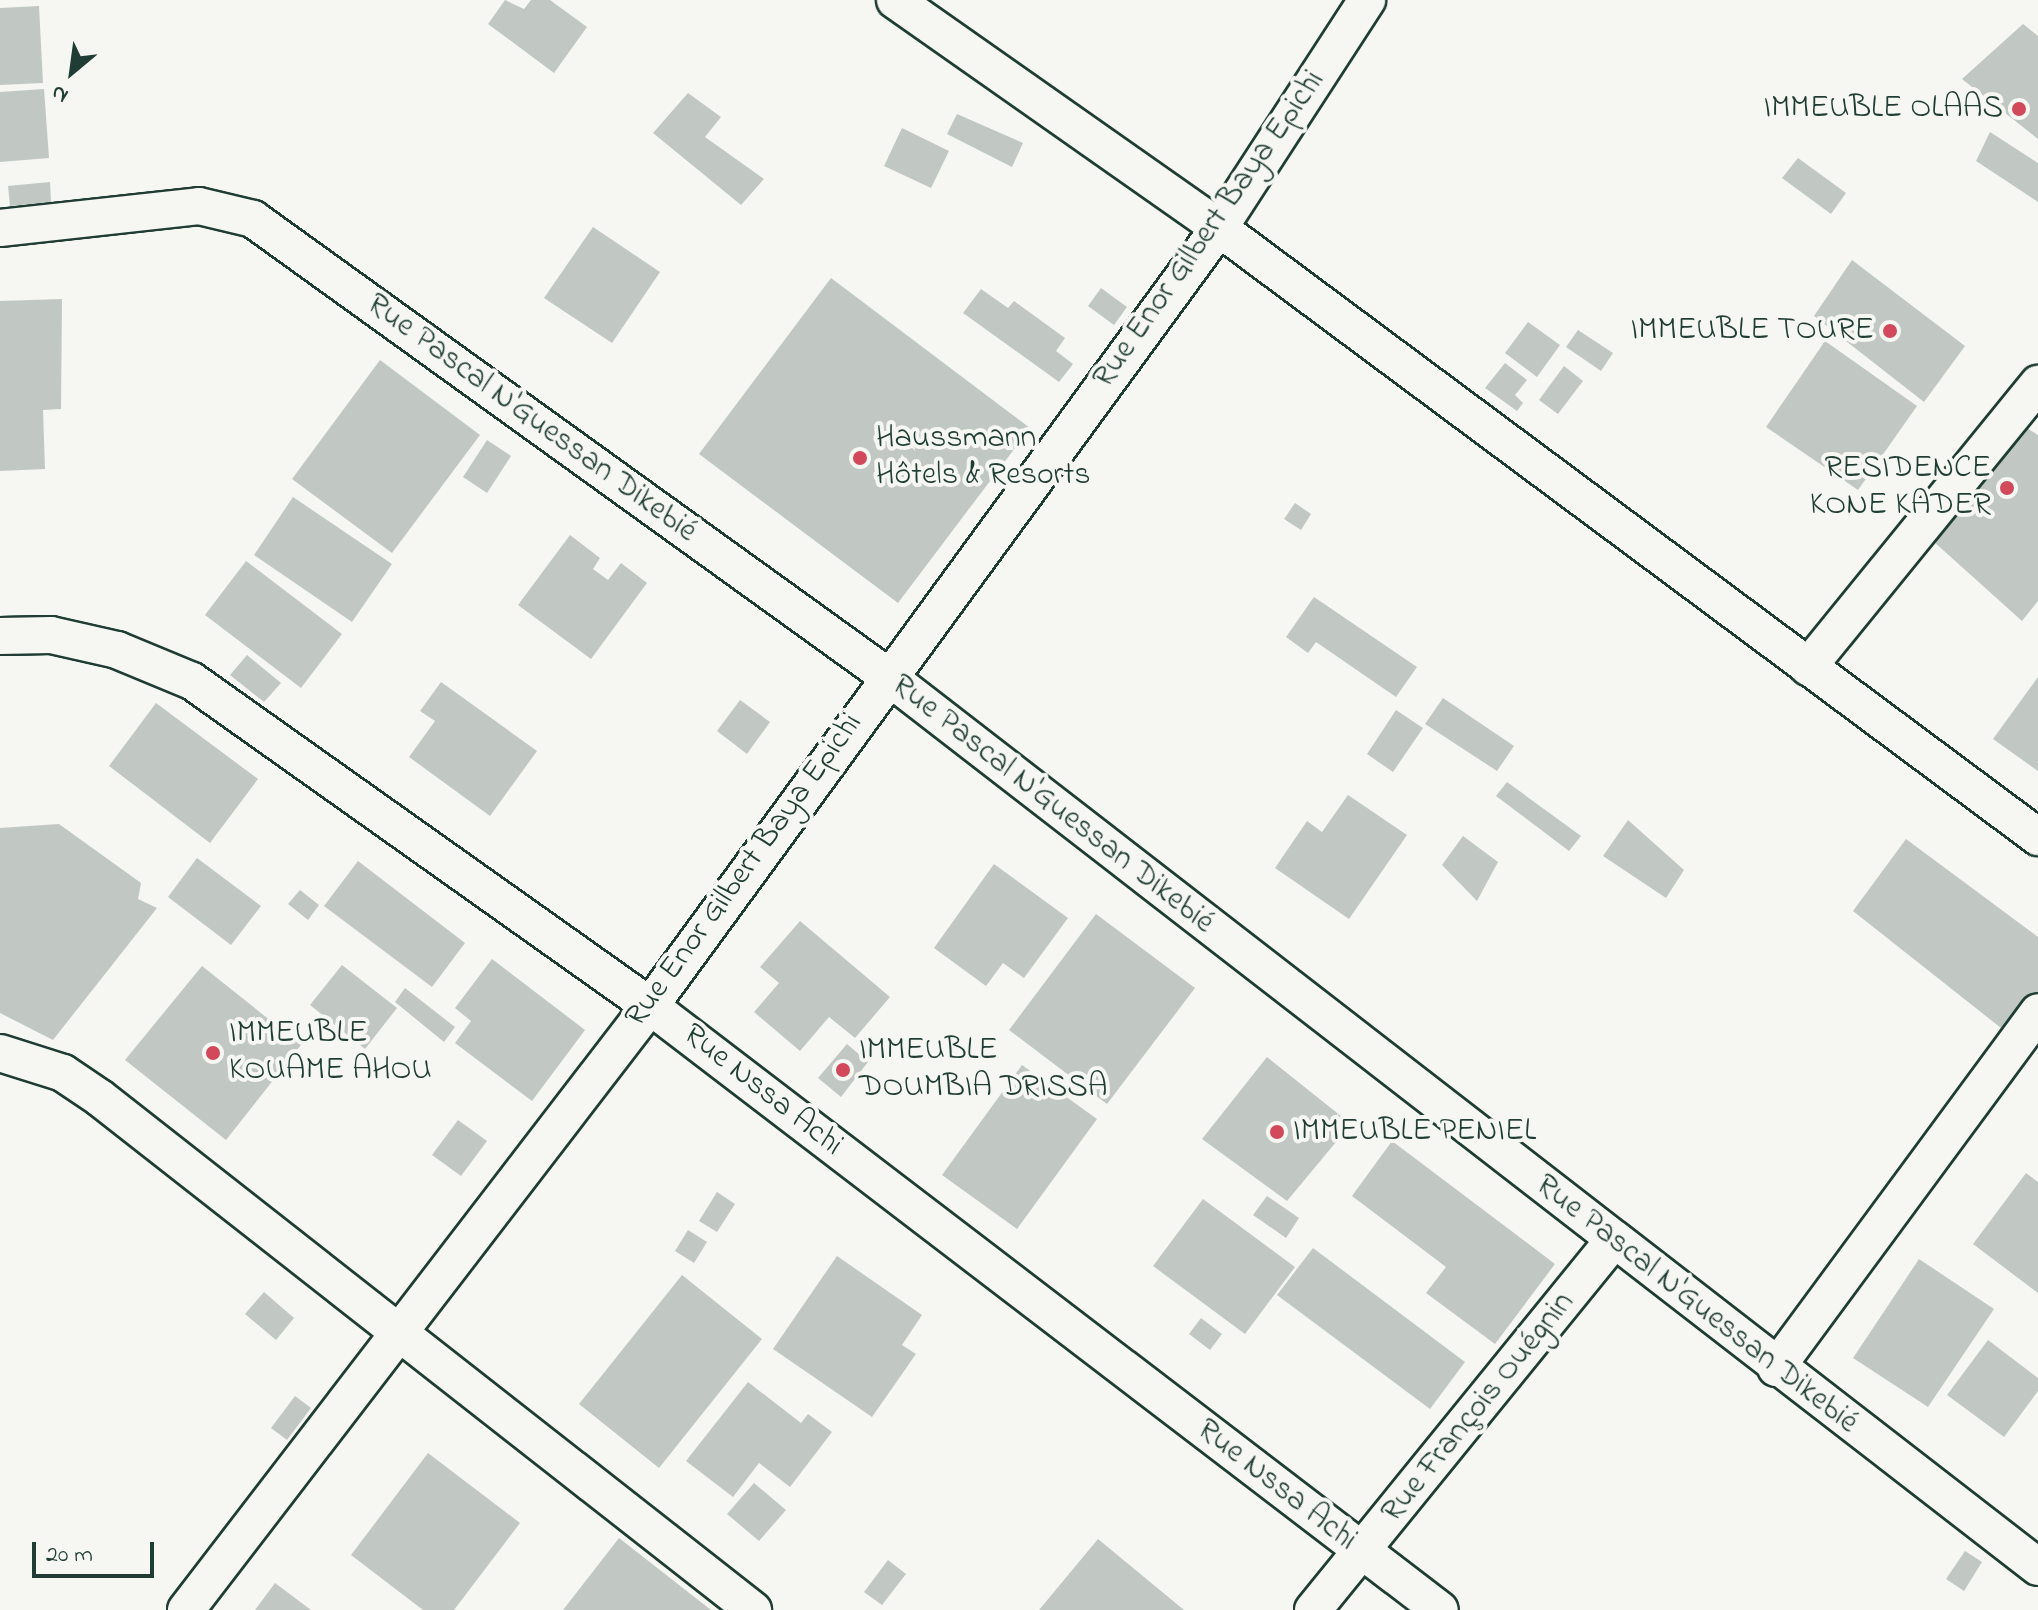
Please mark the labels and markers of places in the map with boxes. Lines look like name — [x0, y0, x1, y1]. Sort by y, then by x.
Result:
place label: IMMEUBLE OLAAS — [1763, 90, 2003, 128]
marker: IMMEUBLE OLAAS — [2010, 100, 2028, 118]
place label: IMMEUBLE TOURE — [1631, 312, 1874, 350]
marker: IMMEUBLE TOURE — [1881, 322, 1899, 340]
place label: Haussmann Hôtels & Resorts — [876, 421, 1091, 496]
marker: Haussmann Hôtels & Resorts — [851, 449, 869, 467]
place label: RESIDENCE KONE KADER — [1810, 451, 1991, 526]
marker: RESIDENCE KONE KADER — [1998, 479, 2016, 497]
place label: IMMEUBLE KOUAME AHOU — [229, 1016, 432, 1091]
place label: IMMEUBLE DOUMBIA DRISSA — [859, 1033, 1108, 1108]
marker: IMMEUBLE KOUAME AHOU — [204, 1044, 222, 1062]
marker: IMMEUBLE DOUMBIA DRISSA — [834, 1061, 852, 1079]
place label: IMMEUBLE PENIEL — [1293, 1113, 1536, 1151]
marker: IMMEUBLE PENIEL — [1268, 1123, 1286, 1141]

